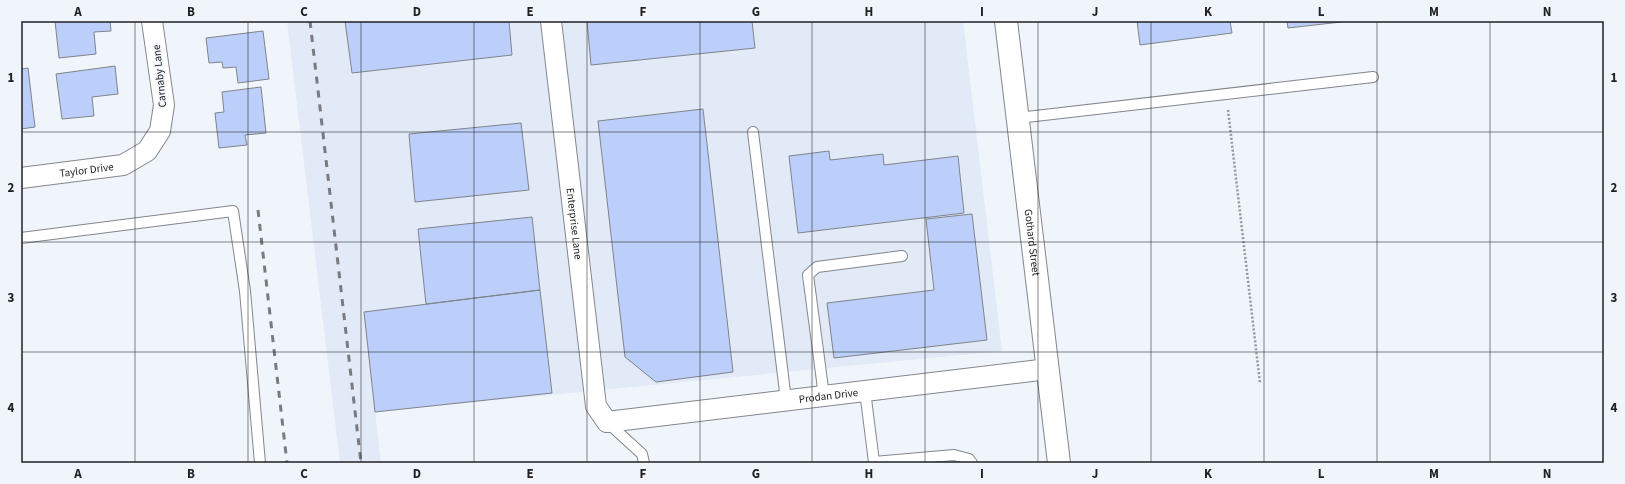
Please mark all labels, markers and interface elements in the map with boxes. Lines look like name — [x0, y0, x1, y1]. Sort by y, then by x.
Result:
text: A — [73, 3, 82, 21]
text: B — [187, 3, 195, 21]
text: C — [300, 3, 308, 21]
text: D — [413, 3, 421, 21]
text: E — [526, 3, 534, 21]
text: F — [640, 3, 647, 21]
text: G — [752, 3, 760, 21]
text: H — [865, 3, 873, 21]
text: I — [980, 3, 984, 21]
text: J — [1092, 3, 1098, 21]
text: K — [1204, 3, 1213, 21]
text: L — [1318, 3, 1325, 21]
text: M — [1429, 3, 1439, 21]
text: N — [1543, 3, 1551, 21]
street label: Carnaby Lane — [149, 43, 170, 108]
text: 1 — [8, 69, 15, 87]
text: 1 — [1611, 69, 1618, 87]
street label: Taylor Drive — [59, 159, 115, 181]
text: 2 — [8, 179, 15, 197]
text: 2 — [1611, 179, 1618, 197]
street label: Enterprise Lane — [563, 187, 586, 261]
street label: Gothard Street — [1021, 208, 1044, 277]
text: 3 — [8, 289, 15, 307]
text: 3 — [1611, 289, 1618, 307]
street label: Prodan Drive — [798, 385, 859, 407]
text: 4 — [8, 399, 15, 417]
text: 4 — [1611, 399, 1618, 417]
text: A — [73, 465, 82, 483]
text: B — [187, 465, 195, 483]
text: C — [300, 465, 308, 483]
text: D — [413, 465, 421, 483]
text: E — [526, 465, 534, 483]
text: F — [640, 465, 647, 483]
text: G — [752, 465, 760, 483]
text: H — [865, 465, 873, 483]
text: I — [980, 465, 984, 483]
text: J — [1092, 465, 1098, 483]
text: K — [1204, 465, 1213, 483]
text: L — [1318, 465, 1325, 483]
text: M — [1429, 465, 1439, 483]
text: N — [1543, 465, 1551, 483]

